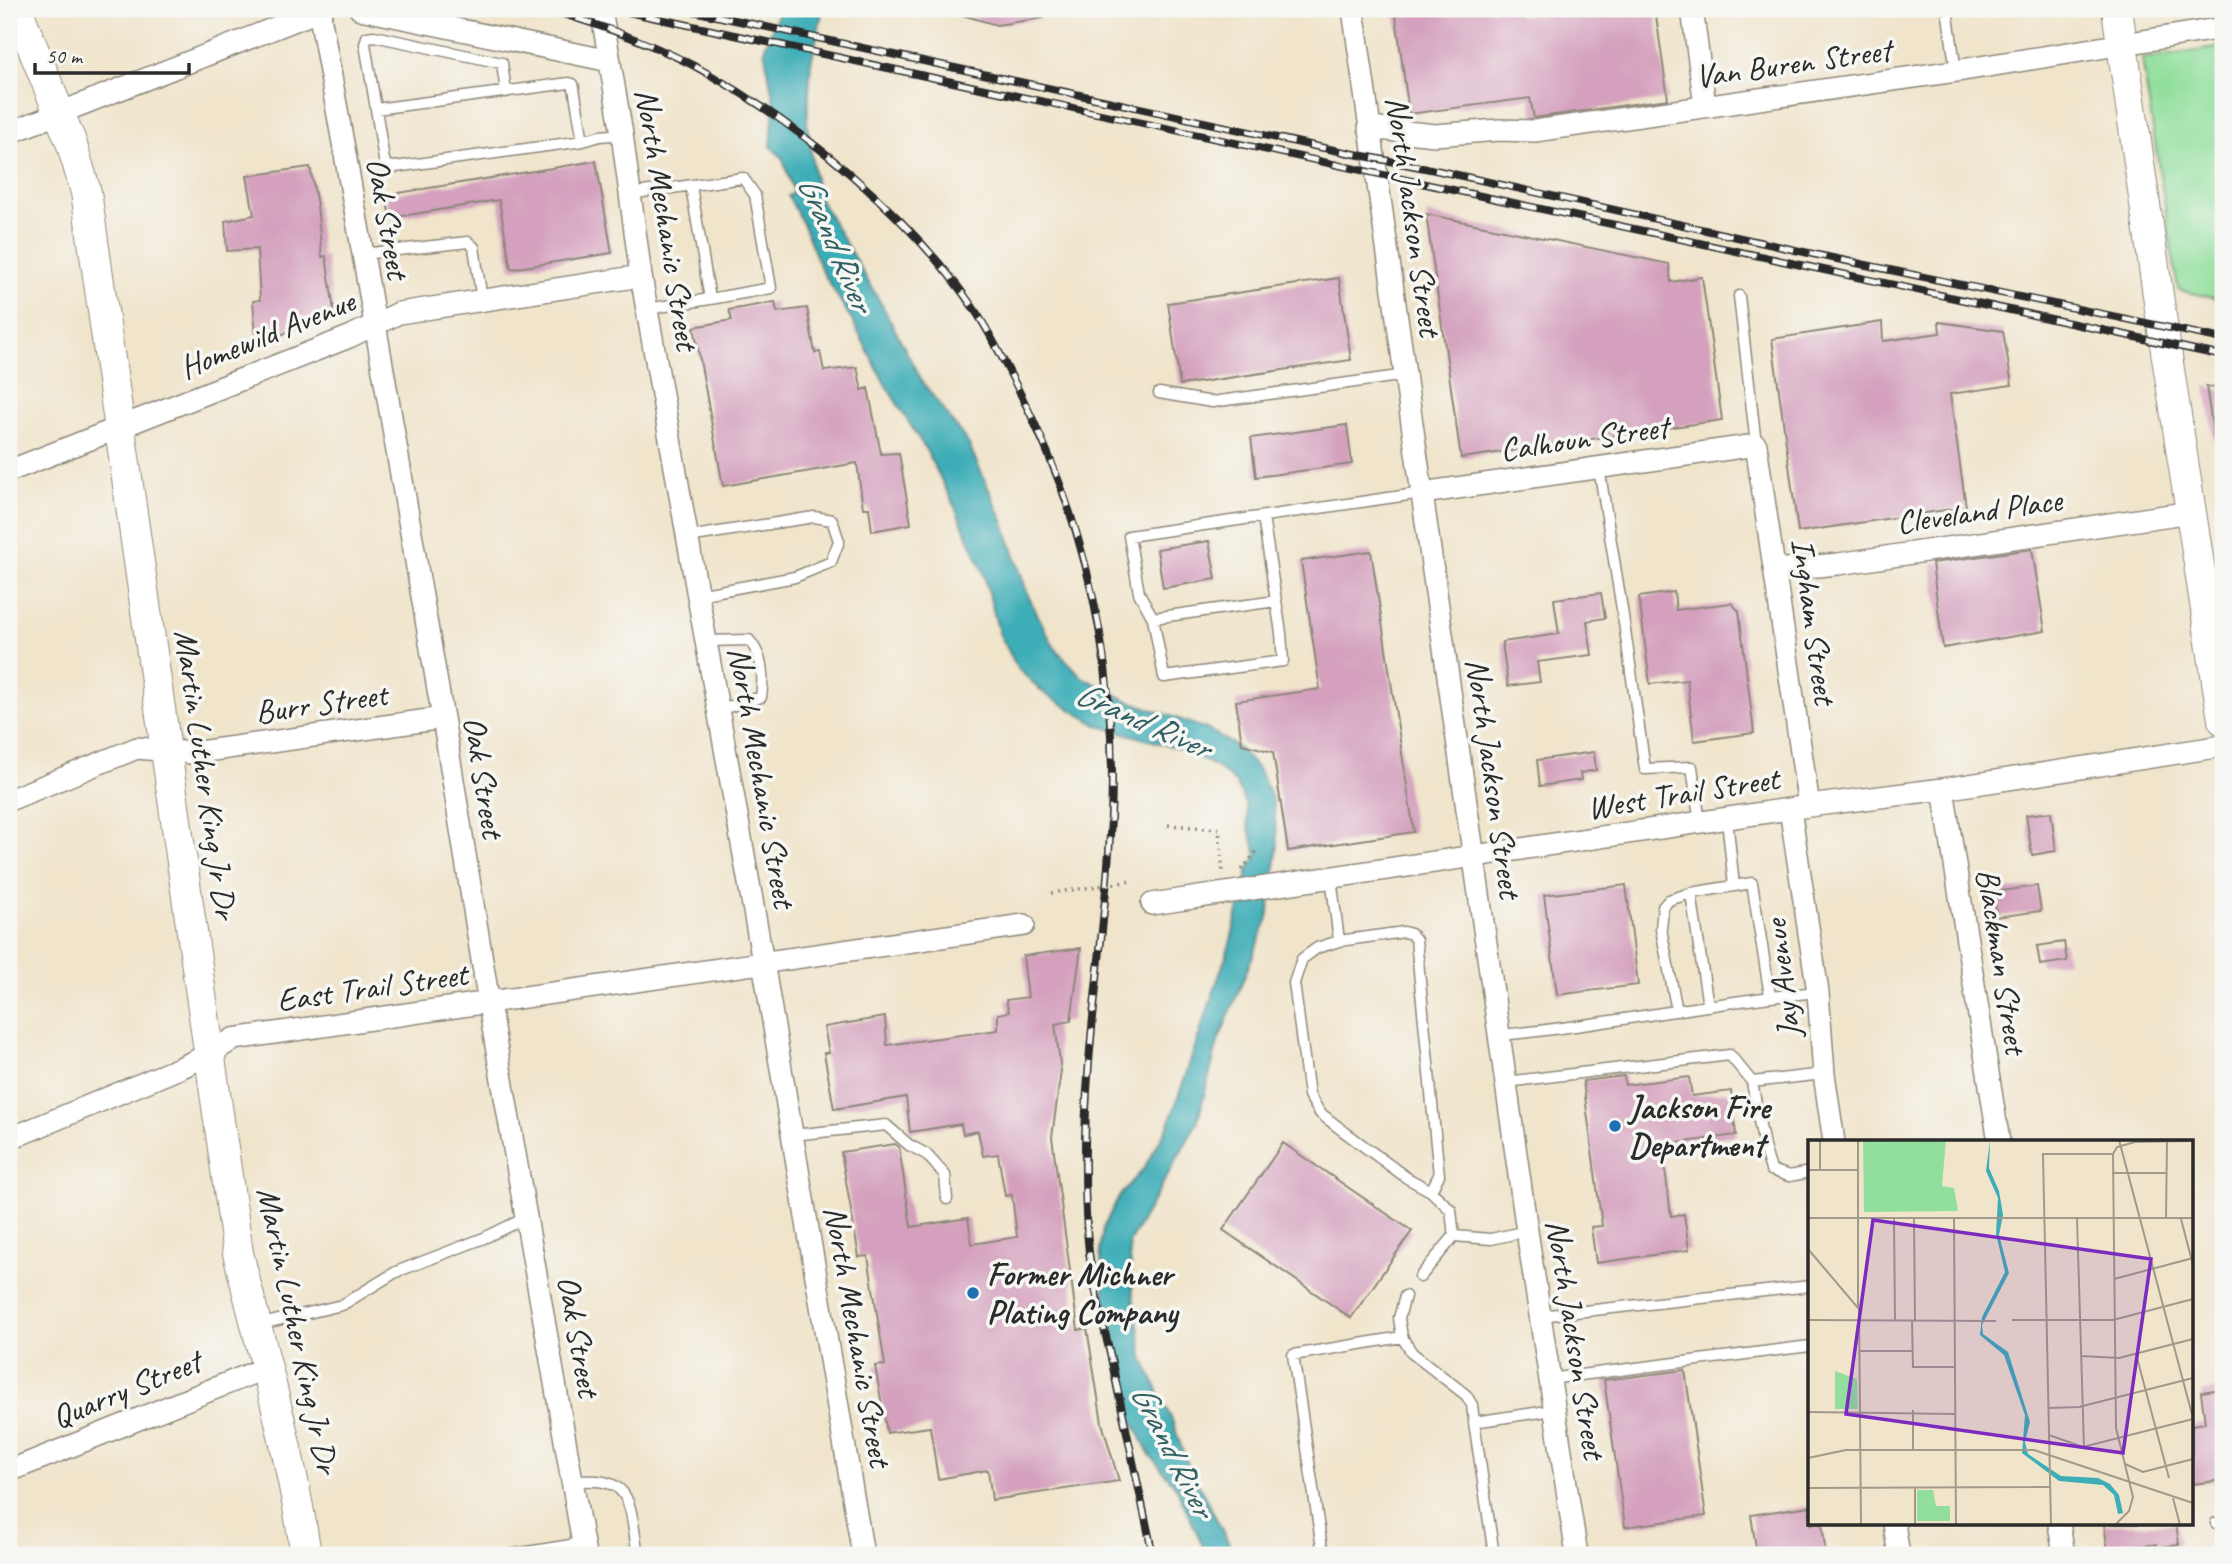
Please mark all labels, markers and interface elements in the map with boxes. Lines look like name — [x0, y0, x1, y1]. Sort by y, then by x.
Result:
street label: Van Buren Street — [1693, 28, 1897, 97]
scale bar — [35, 32, 189, 76]
text: 50 m — [46, 43, 84, 69]
street label: North Mechanic Street — [626, 85, 709, 356]
street label: North Jackson Street — [1376, 94, 1452, 341]
street label: Oak Street — [357, 154, 420, 285]
water label: Grand River — [787, 169, 887, 322]
street label: Homewild Avenue — [173, 279, 363, 388]
street label: Calhoun Street — [1497, 405, 1675, 471]
street label: Cleveland Place — [1894, 478, 2067, 543]
street label: Ingham Street — [1782, 536, 1847, 709]
street label: Martin Luther King Jr Dr — [165, 627, 247, 924]
street label: North Mechanic Street — [718, 643, 806, 914]
street label: North Jackson Street — [1456, 656, 1532, 903]
water label: Grand River — [1069, 671, 1222, 772]
street label: Burr Street — [253, 673, 392, 733]
street label: Oak Street — [454, 713, 515, 844]
street label: West Trail Street — [1584, 757, 1785, 829]
street label: Blackman Street — [1967, 865, 2038, 1060]
street label: Jay Avenue — [1754, 915, 1810, 1042]
street label: East Trail Street — [274, 952, 473, 1021]
place label: Jackson Fire Department — [1627, 1086, 1772, 1166]
marker: Jackson Fire Department — [1607, 1118, 1623, 1134]
inset map — [1808, 1140, 2194, 1526]
street label: Martin Luther King Jr Dr — [247, 1183, 349, 1480]
street label: North Mechanic Street — [814, 1202, 902, 1473]
street label: North Jackson Street — [1536, 1217, 1616, 1464]
place label: Former Michner Plating Company — [987, 1253, 1180, 1333]
street label: Oak Street — [548, 1272, 611, 1403]
marker: Former Michner Plating Company — [965, 1285, 981, 1301]
street label: Quarry Street — [45, 1339, 210, 1438]
water label: Grand River — [1121, 1376, 1228, 1528]

